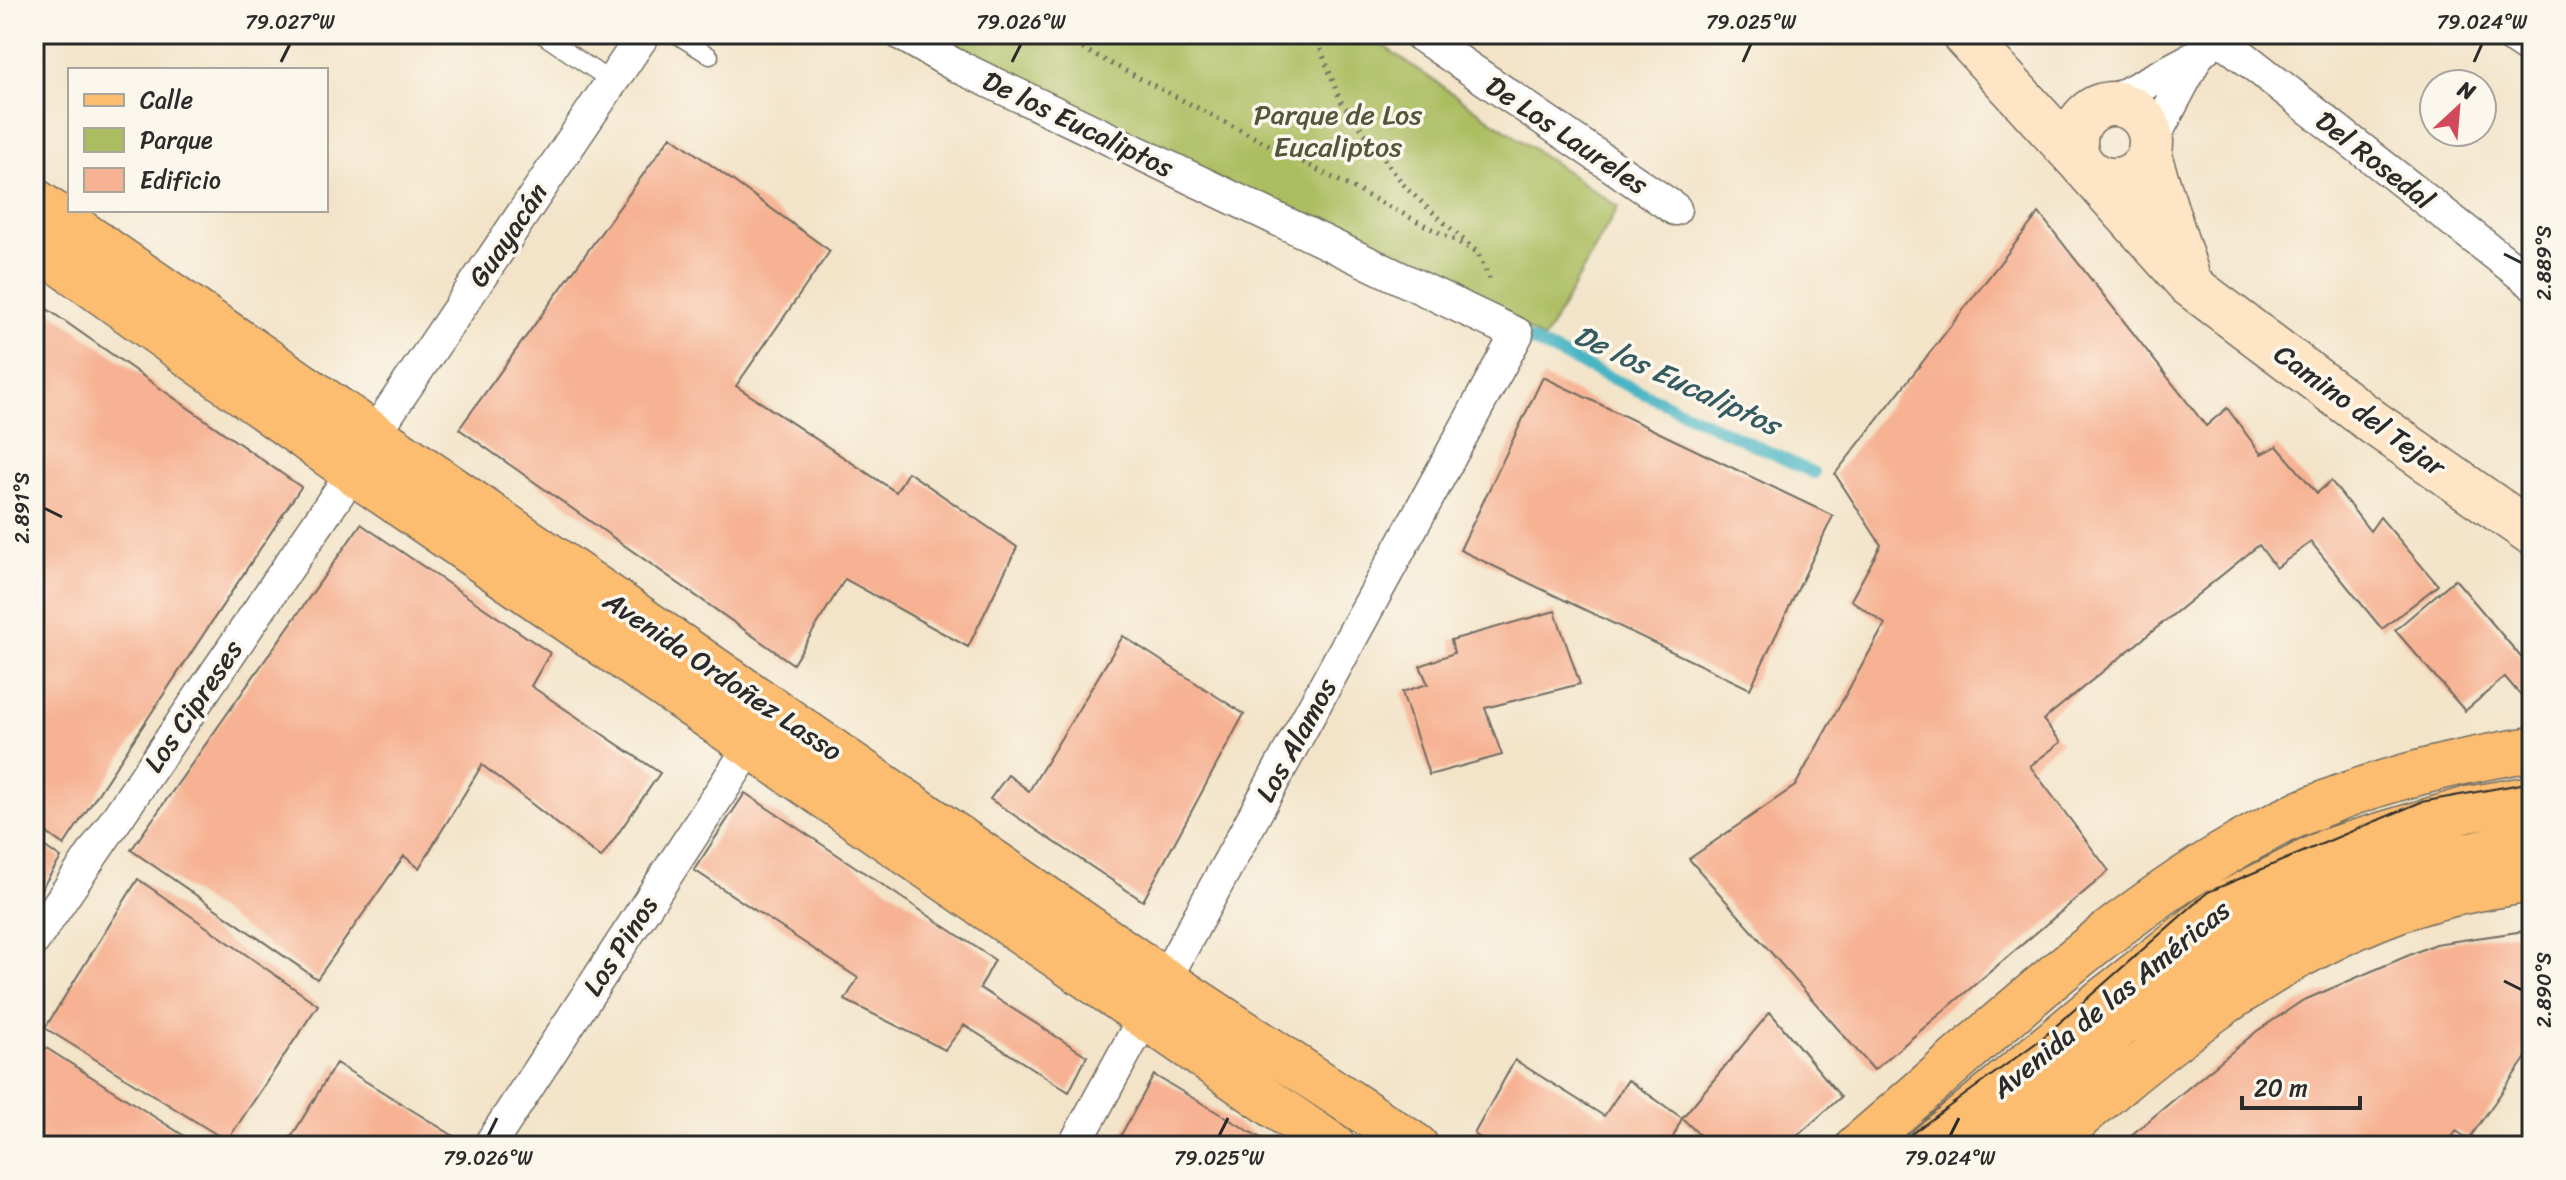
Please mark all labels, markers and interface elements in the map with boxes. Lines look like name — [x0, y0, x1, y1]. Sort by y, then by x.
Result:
text: 79.027°W — [245, 5, 335, 40]
text: 79.026°W — [976, 5, 1066, 40]
text: 79.025°W — [1706, 5, 1797, 40]
text: 79.024°W — [2437, 5, 2528, 40]
street label: De los Eucaliptos — [974, 56, 1182, 192]
street label: De Los Laureles — [1475, 62, 1659, 208]
legend — [68, 68, 328, 212]
north arrow — [2418, 68, 2498, 148]
text: N — [2450, 69, 2483, 112]
text: Calle — [140, 79, 193, 121]
park label: Parque de Los Eucaliptos — [1254, 90, 1422, 171]
street label: Del Rosedal — [2304, 97, 2446, 223]
text: Parque — [140, 119, 213, 161]
text: Edificio — [140, 159, 221, 201]
street label: Guayacán — [455, 172, 561, 298]
text: 2.889°S — [2527, 225, 2562, 301]
water label: De los Eucaliptos — [1565, 308, 1793, 453]
street label: Camino del Tejar — [2263, 330, 2458, 491]
text: 2.891°S — [5, 472, 40, 544]
street label: Avenida Ordoñez Lasso — [592, 577, 853, 775]
street label: Los Cipreses — [130, 629, 256, 783]
street label: Los Alamos — [1242, 669, 1350, 811]
street label: Los Pinos — [569, 885, 671, 1006]
street label: Avenida de las Américas — [1980, 887, 2242, 1112]
text: 2.890°S — [2527, 952, 2562, 1028]
scale bar — [2242, 1060, 2360, 1110]
text: 20 m — [2254, 1067, 2308, 1109]
text: 79.026°W — [443, 1141, 533, 1176]
text: 79.025°W — [1174, 1141, 1265, 1176]
text: 79.024°W — [1905, 1141, 1996, 1176]

